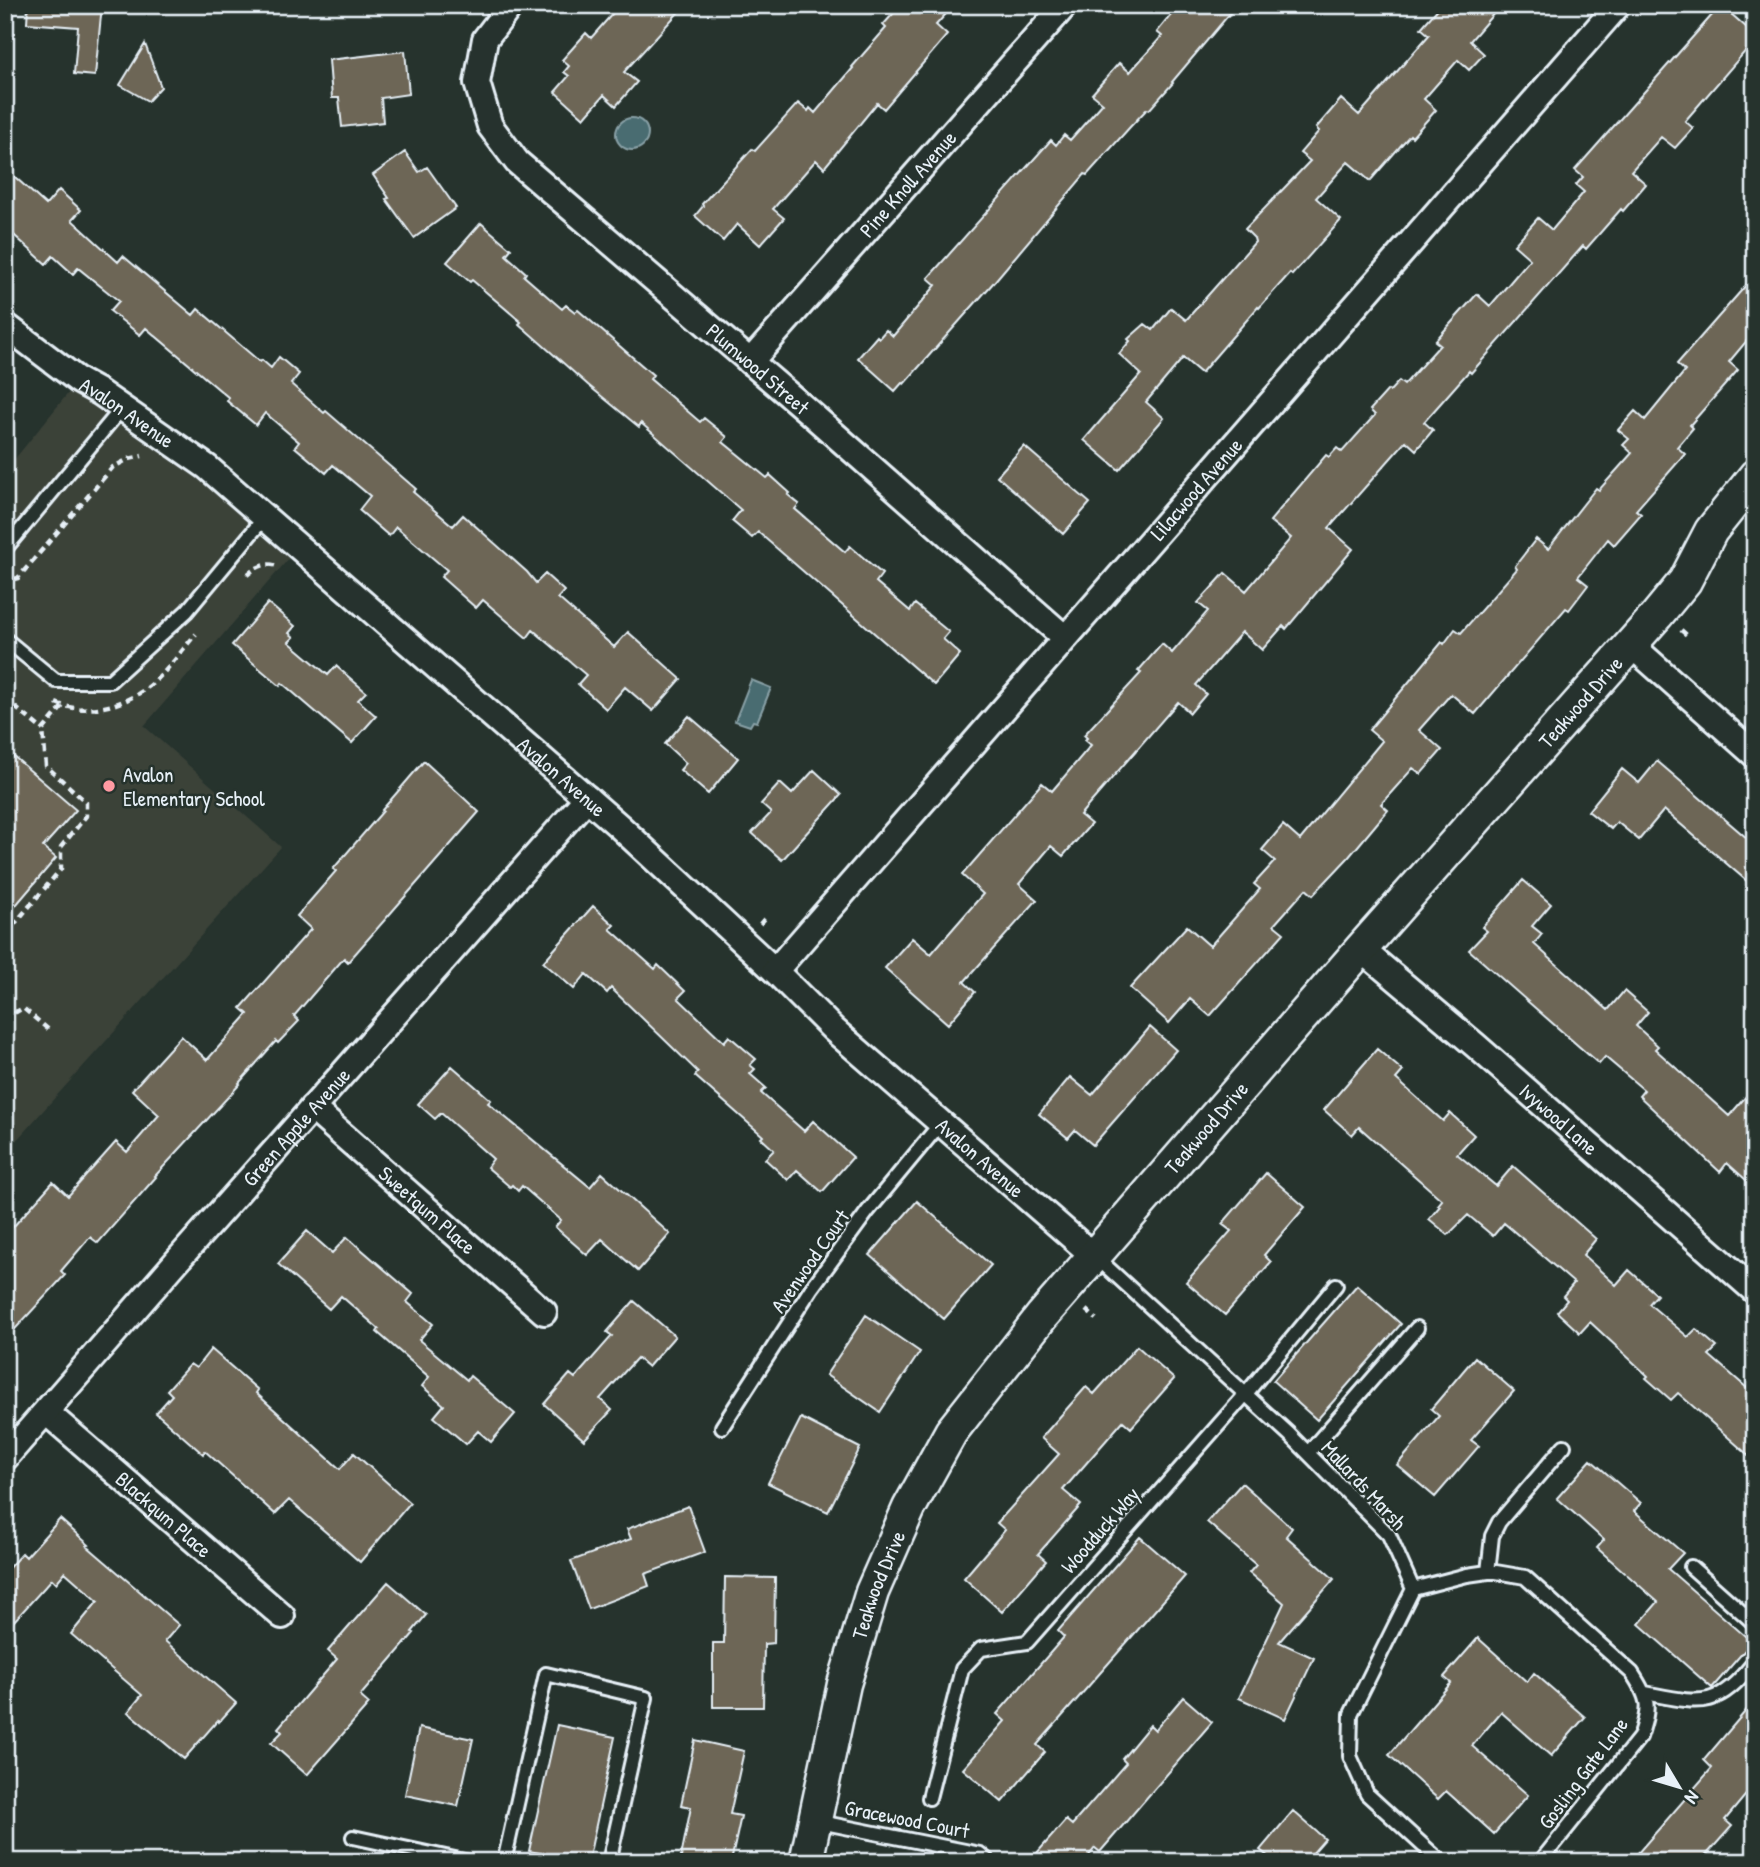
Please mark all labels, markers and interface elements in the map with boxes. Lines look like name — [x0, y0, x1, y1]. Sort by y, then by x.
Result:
street label: Pine Knoll Avenue — [852, 124, 963, 243]
street label: Plumwood Street — [701, 316, 816, 421]
street label: Avalon Avenue — [75, 370, 180, 454]
street label: Lilacwood Avenue — [1143, 431, 1249, 546]
street label: Teakwood Drive — [1531, 649, 1629, 754]
street label: Avalon Avenue — [512, 730, 612, 823]
place label: Avalon Elementary School — [123, 760, 265, 813]
marker: Avalon Elementary School — [101, 778, 117, 794]
street label: Green Apple Avenue — [235, 1061, 356, 1192]
street label: Teakwood Drive — [1157, 1075, 1254, 1180]
street label: Ivywood Lane — [1514, 1076, 1605, 1161]
street label: Avalon Avenue — [930, 1111, 1031, 1204]
street label: Sweetgum Place — [373, 1159, 483, 1260]
street label: Avenwood Court — [764, 1203, 857, 1318]
street label: Mallards Marsh — [1315, 1434, 1413, 1536]
street label: Blackgum Place — [110, 1464, 218, 1564]
street label: Woodduck Way — [1054, 1480, 1146, 1580]
street label: Teakwood Drive — [844, 1526, 912, 1643]
street label: Gosling Gate Lane — [1531, 1711, 1635, 1835]
north arrow — [1644, 1752, 1714, 1822]
text: N — [1679, 1785, 1706, 1809]
street label: Gracewood Court — [842, 1793, 972, 1845]

